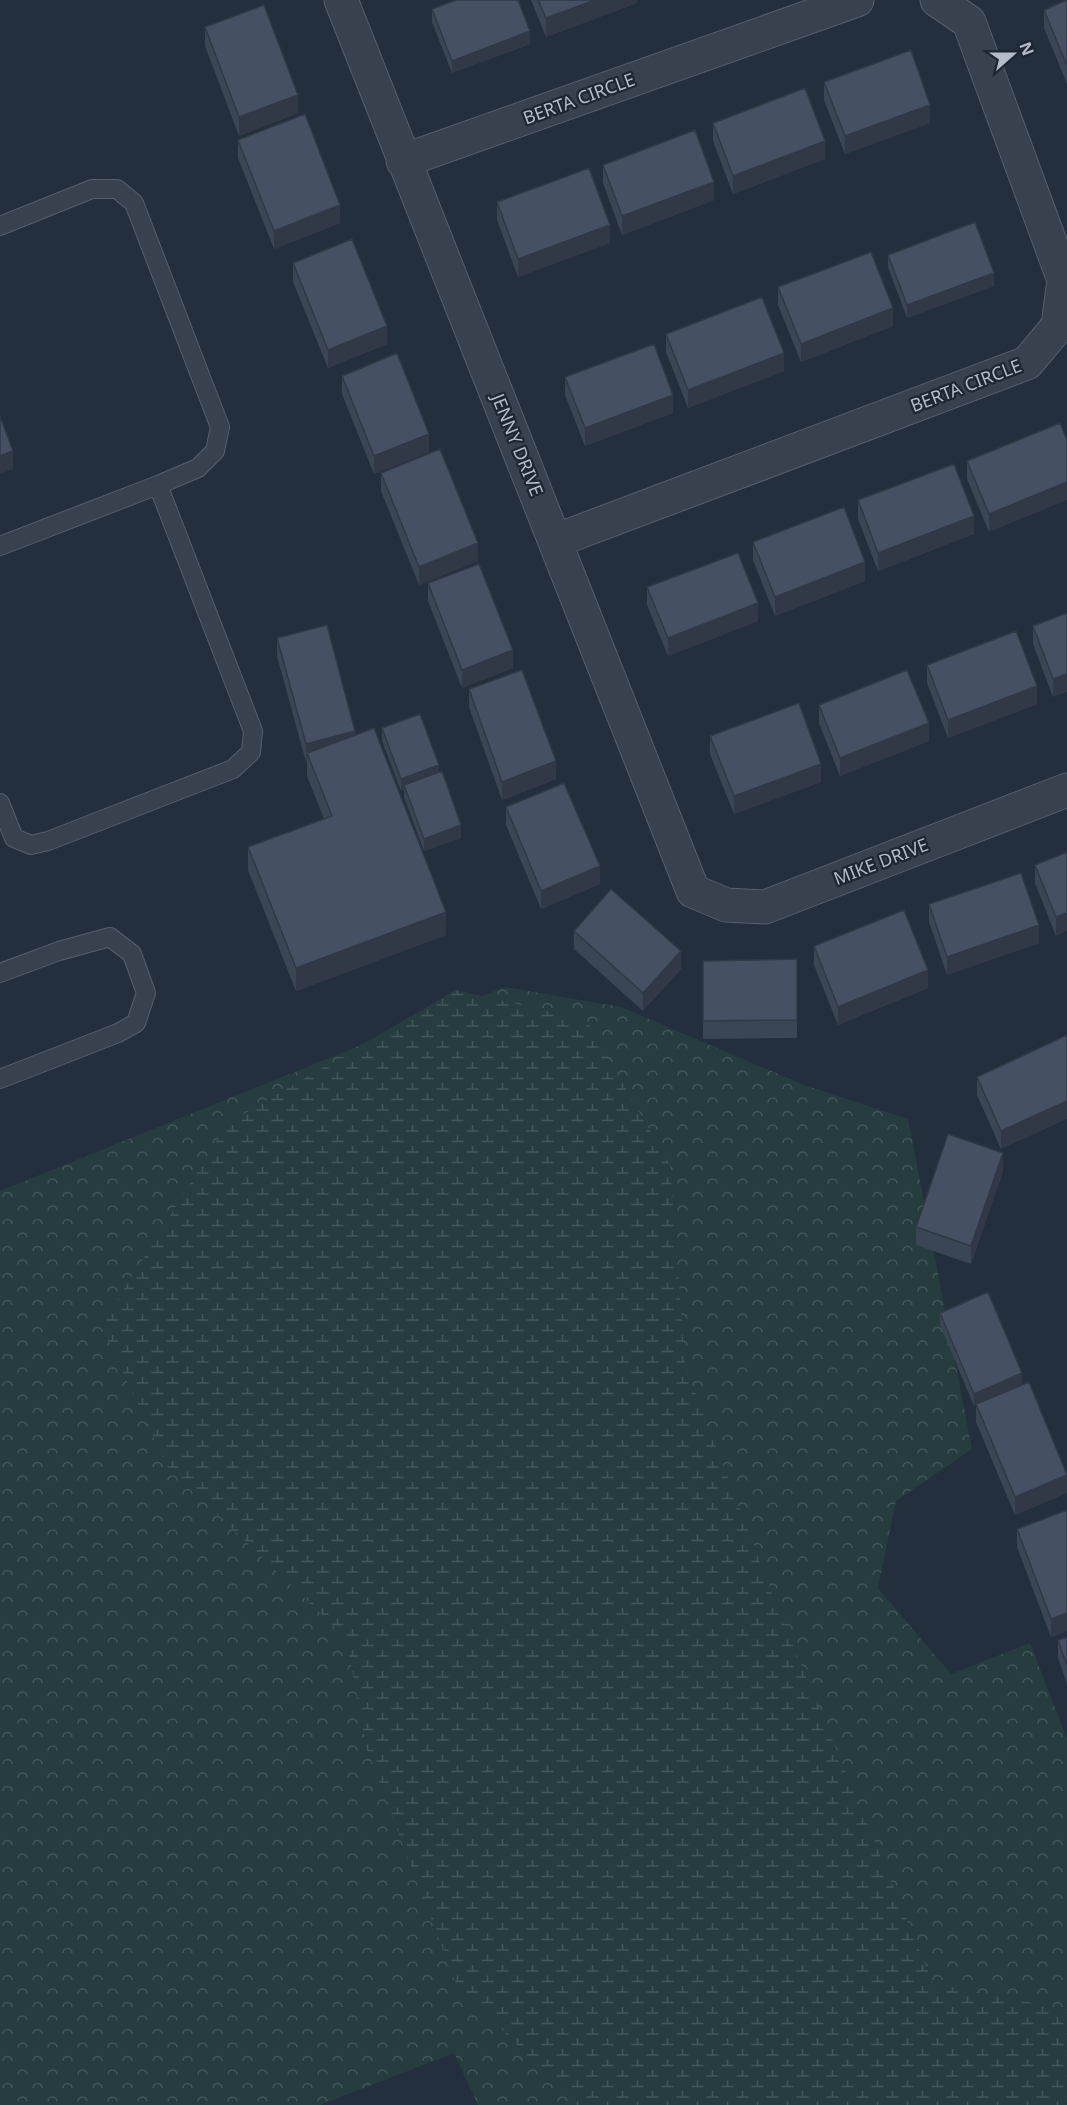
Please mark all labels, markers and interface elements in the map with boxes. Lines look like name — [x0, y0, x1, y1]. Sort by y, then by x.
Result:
north arrow — [983, 24, 1043, 84]
text: N — [1014, 39, 1040, 59]
street label: BERTA CIRCLE — [519, 67, 638, 129]
street label: BERTA CIRCLE — [907, 353, 1025, 417]
street label: JENNY DRIVE — [486, 388, 549, 499]
street label: MIKE DRIVE — [830, 832, 931, 890]

